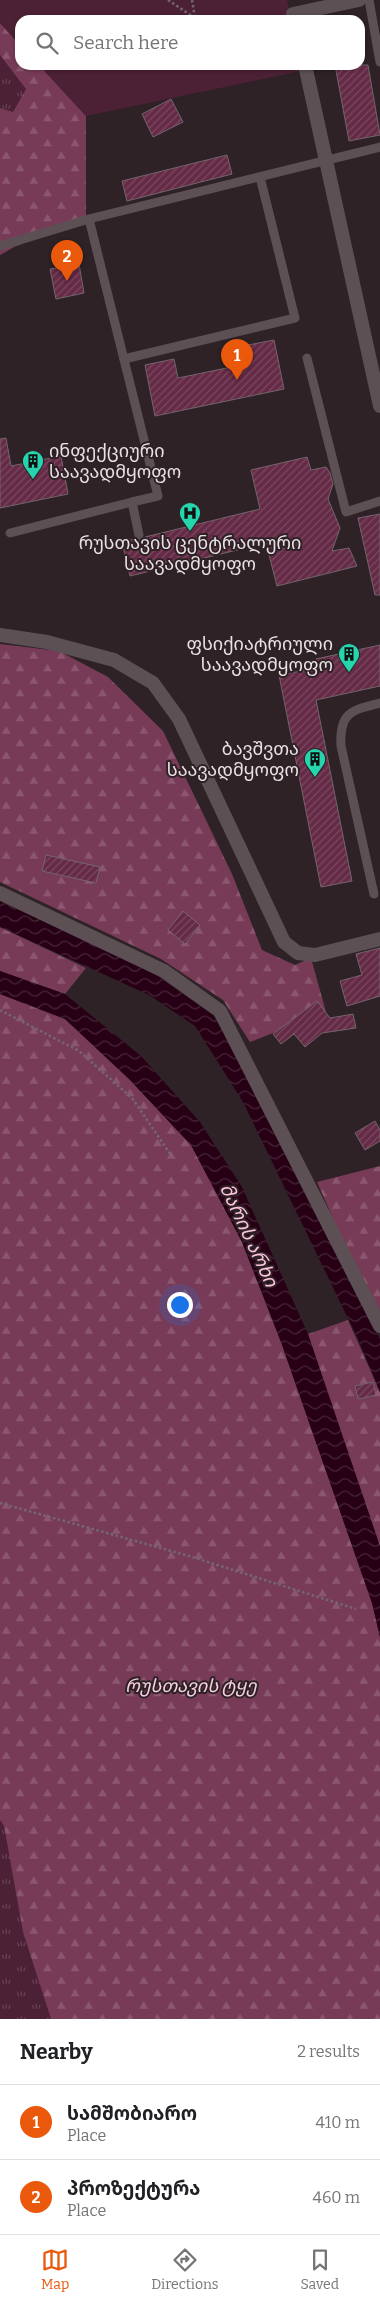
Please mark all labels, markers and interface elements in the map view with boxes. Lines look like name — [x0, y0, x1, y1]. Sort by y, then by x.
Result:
search box — [15, 15, 365, 70]
icon: search — [33, 29, 61, 57]
text: Search here — [73, 31, 178, 54]
pin: 2 — [51, 240, 83, 281]
pin: 1 — [221, 339, 253, 380]
place label: ინფექციური საავადმყოფო — [49, 440, 181, 483]
building icon: ინფექციური საავადმყოფო — [21, 449, 45, 480]
hospital icon: რუსთავის ცენტრალური საავადმყოფო — [178, 501, 202, 532]
place label: რუსთავის ცენტრალური საავადმყოფო — [79, 532, 301, 575]
place label: ფსიქიატრიული საავადმყოფო — [186, 633, 333, 676]
building icon: ფსიქიატრიული საავადმყოფო — [337, 642, 361, 673]
place label: ბავშვთა საავადმყოფო — [167, 738, 299, 781]
building icon: ბავშვთა საავადმყოფო — [303, 747, 327, 778]
water label: მარის არხი — [215, 1180, 283, 1291]
your location — [167, 1292, 193, 1318]
park label: რუსთავის ტყე — [125, 1675, 257, 1697]
text: Nearby — [20, 2039, 93, 2065]
text: 2 results — [297, 2042, 360, 2061]
text: სამშობიარო — [67, 2102, 197, 2125]
text: 1 — [33, 2113, 39, 2132]
text: 410 m — [315, 2113, 360, 2132]
text: Place — [67, 2126, 106, 2145]
text: პროზექტურა — [67, 2177, 200, 2200]
text: 2 — [31, 2188, 41, 2207]
text: 460 m — [313, 2188, 360, 2207]
text: Place — [67, 2201, 106, 2220]
tab: Map — [41, 2246, 69, 2293]
tab: Directions — [151, 2246, 219, 2293]
tab: Saved — [301, 2246, 339, 2293]

